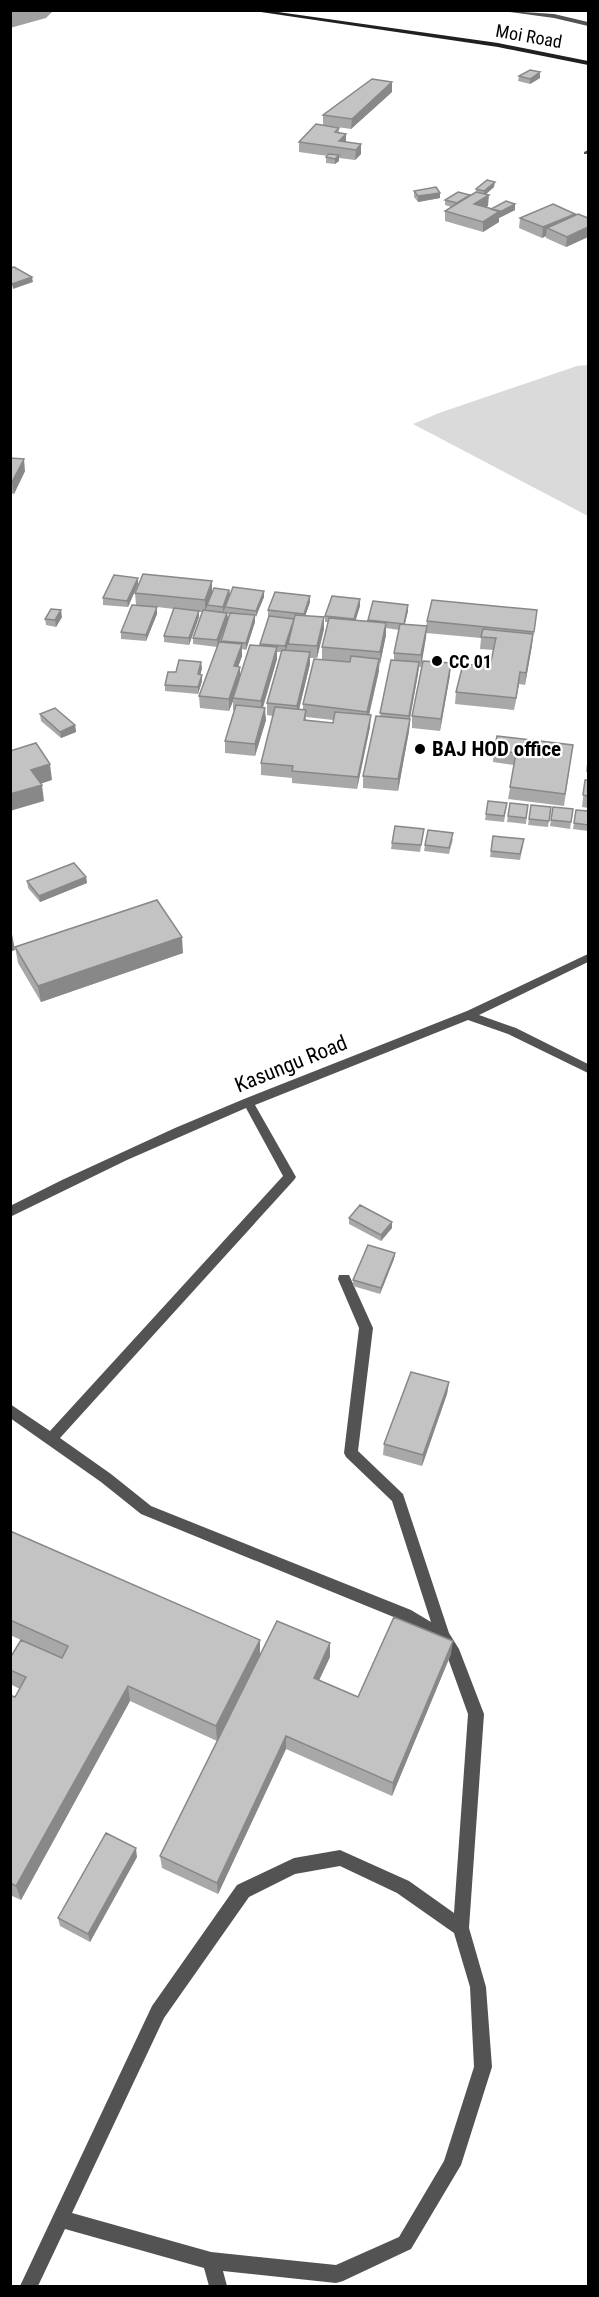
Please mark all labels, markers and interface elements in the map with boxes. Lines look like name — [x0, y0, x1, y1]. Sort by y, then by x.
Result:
street label: Moi Road — [494, 20, 564, 52]
place label: CC 01 — [449, 651, 492, 672]
marker: CC 01 — [430, 654, 444, 668]
place label: BAJ HOD office — [432, 737, 561, 761]
marker: BAJ HOD office — [413, 742, 427, 756]
street label: Kasungu Road — [231, 1031, 351, 1097]

